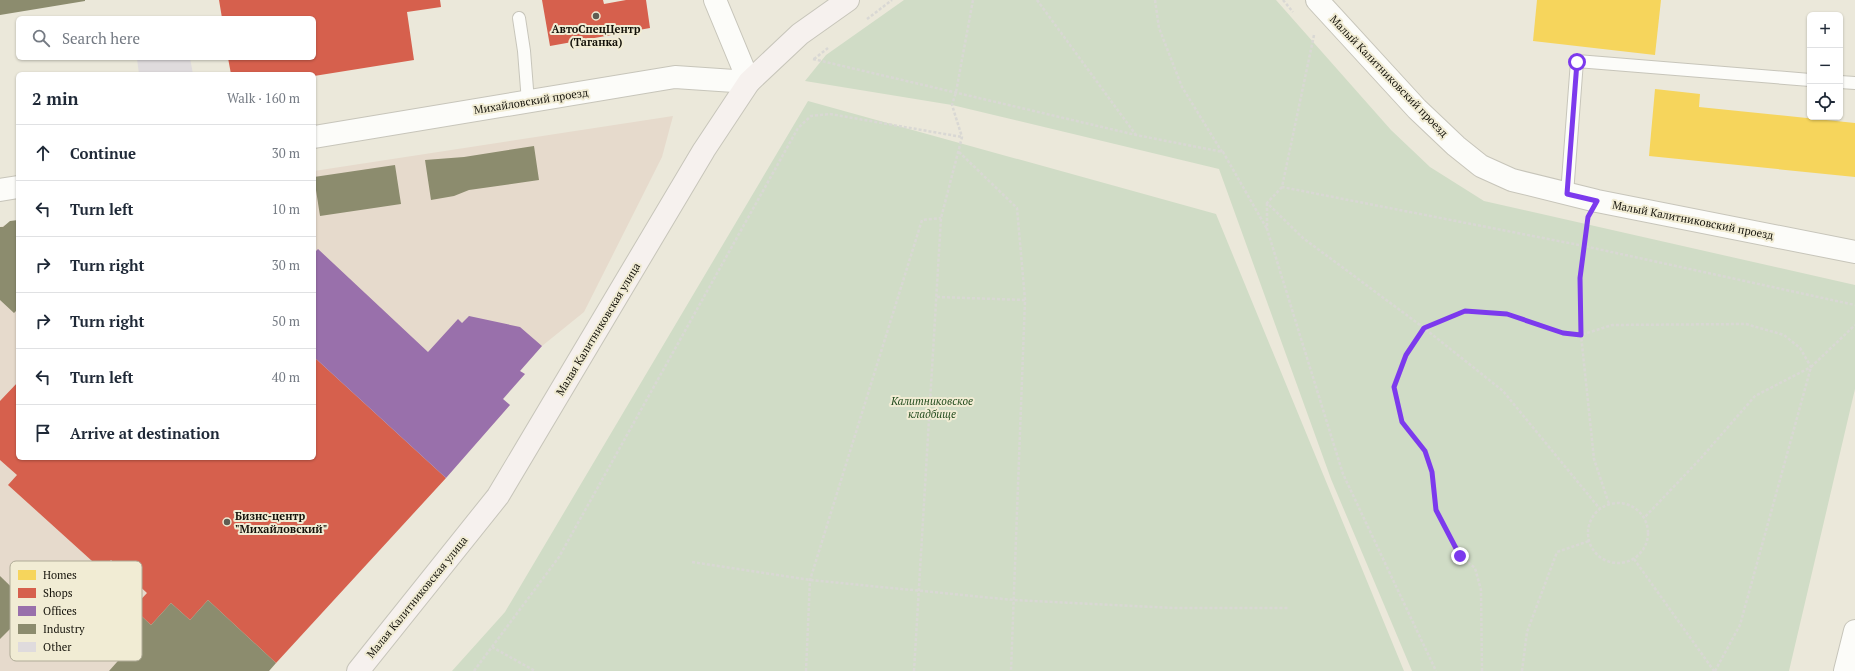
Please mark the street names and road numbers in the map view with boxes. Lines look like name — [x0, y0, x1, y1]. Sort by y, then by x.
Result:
street label: Малый Калитниковский проезд — [1327, 12, 1451, 140]
street label: Михайловский проезд — [473, 85, 589, 117]
street label: Малый Калитниковский проезд — [1611, 197, 1775, 243]
street label: Малая Калитниковская улица — [553, 260, 644, 398]
street label: Малая Калитниковская улица — [364, 533, 471, 661]

